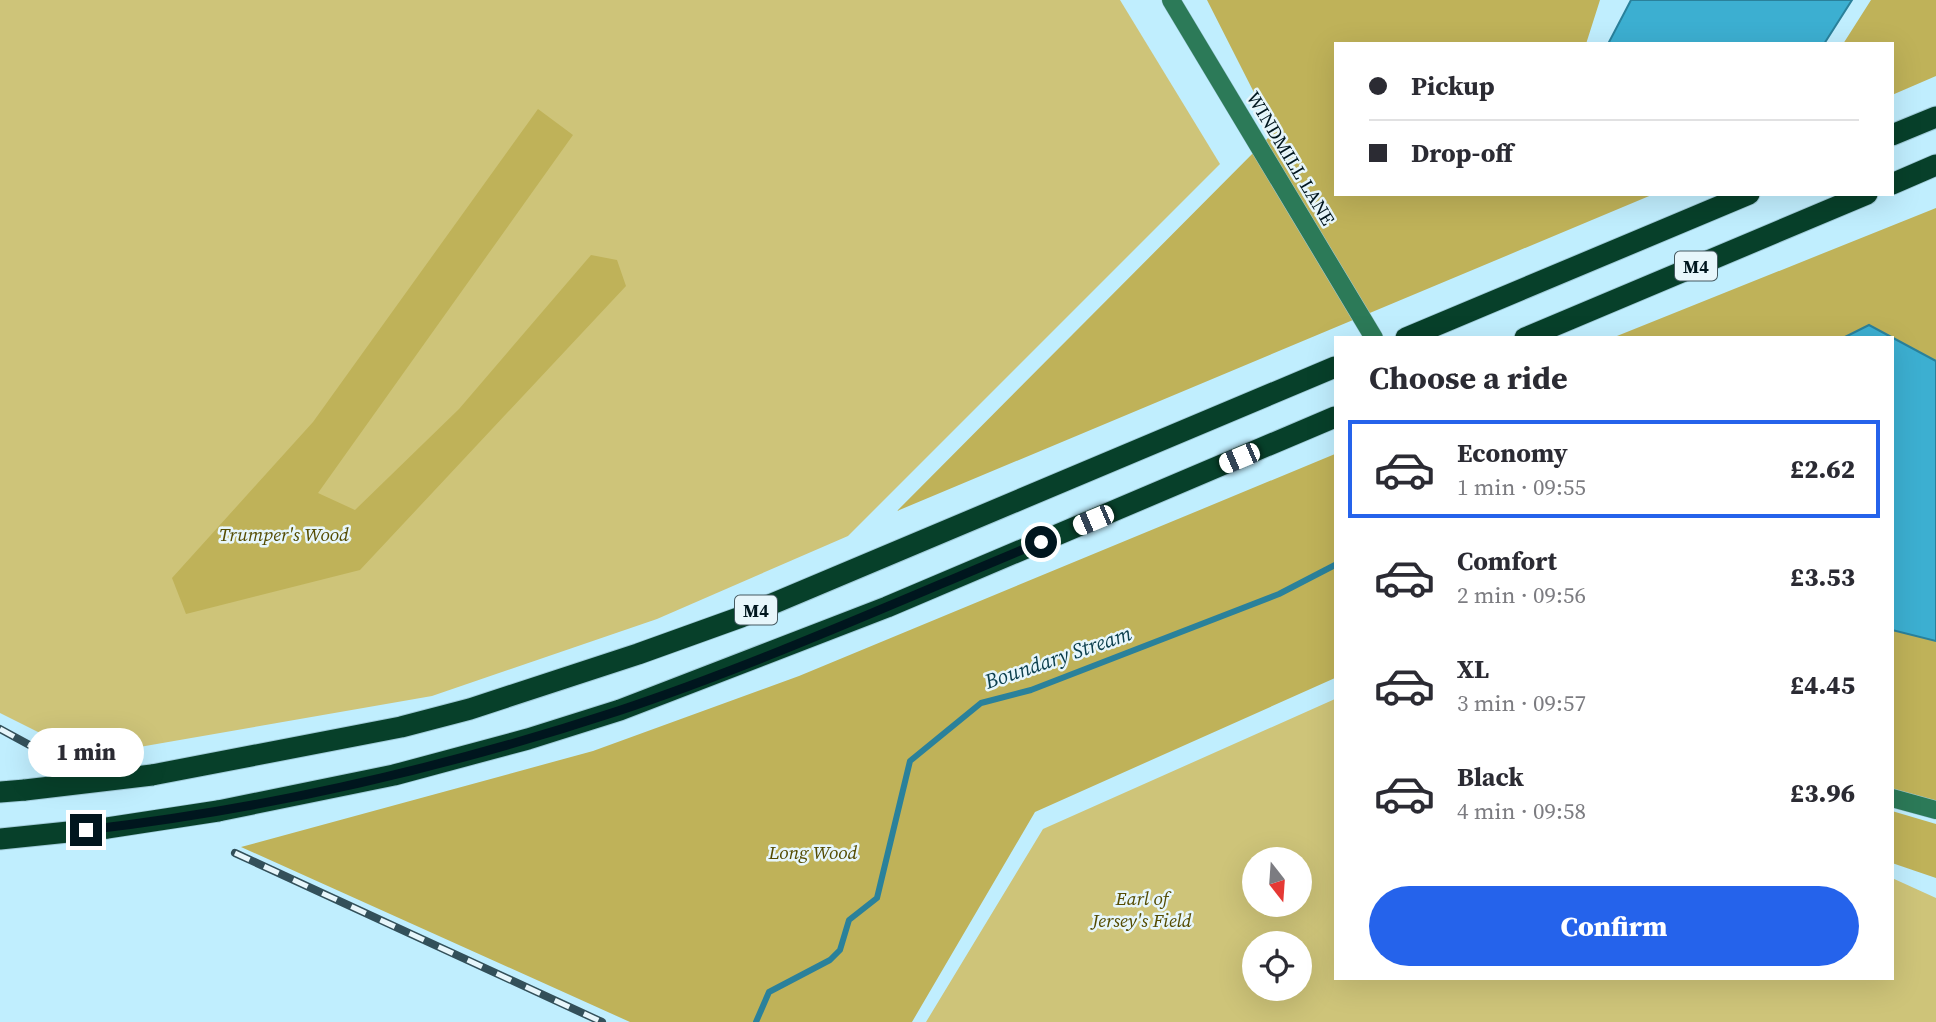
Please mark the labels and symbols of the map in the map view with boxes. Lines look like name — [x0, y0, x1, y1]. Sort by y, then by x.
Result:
street label: WINDMILL LANE — [1241, 86, 1341, 230]
road number: M4 — [1675, 252, 1717, 280]
car — [1216, 440, 1263, 476]
car — [1070, 502, 1117, 538]
park label: Trumper's Wood — [219, 521, 349, 547]
route start — [1025, 526, 1057, 558]
road number: M4 — [735, 596, 777, 624]
water label: Boundary Stream — [980, 618, 1135, 696]
callout: 1 min — [28, 728, 144, 778]
route end — [70, 814, 102, 846]
park label: Long Wood — [768, 839, 858, 865]
north arrow — [1242, 847, 1312, 917]
park label: Earl of Jersey's Field — [1089, 885, 1192, 933]

